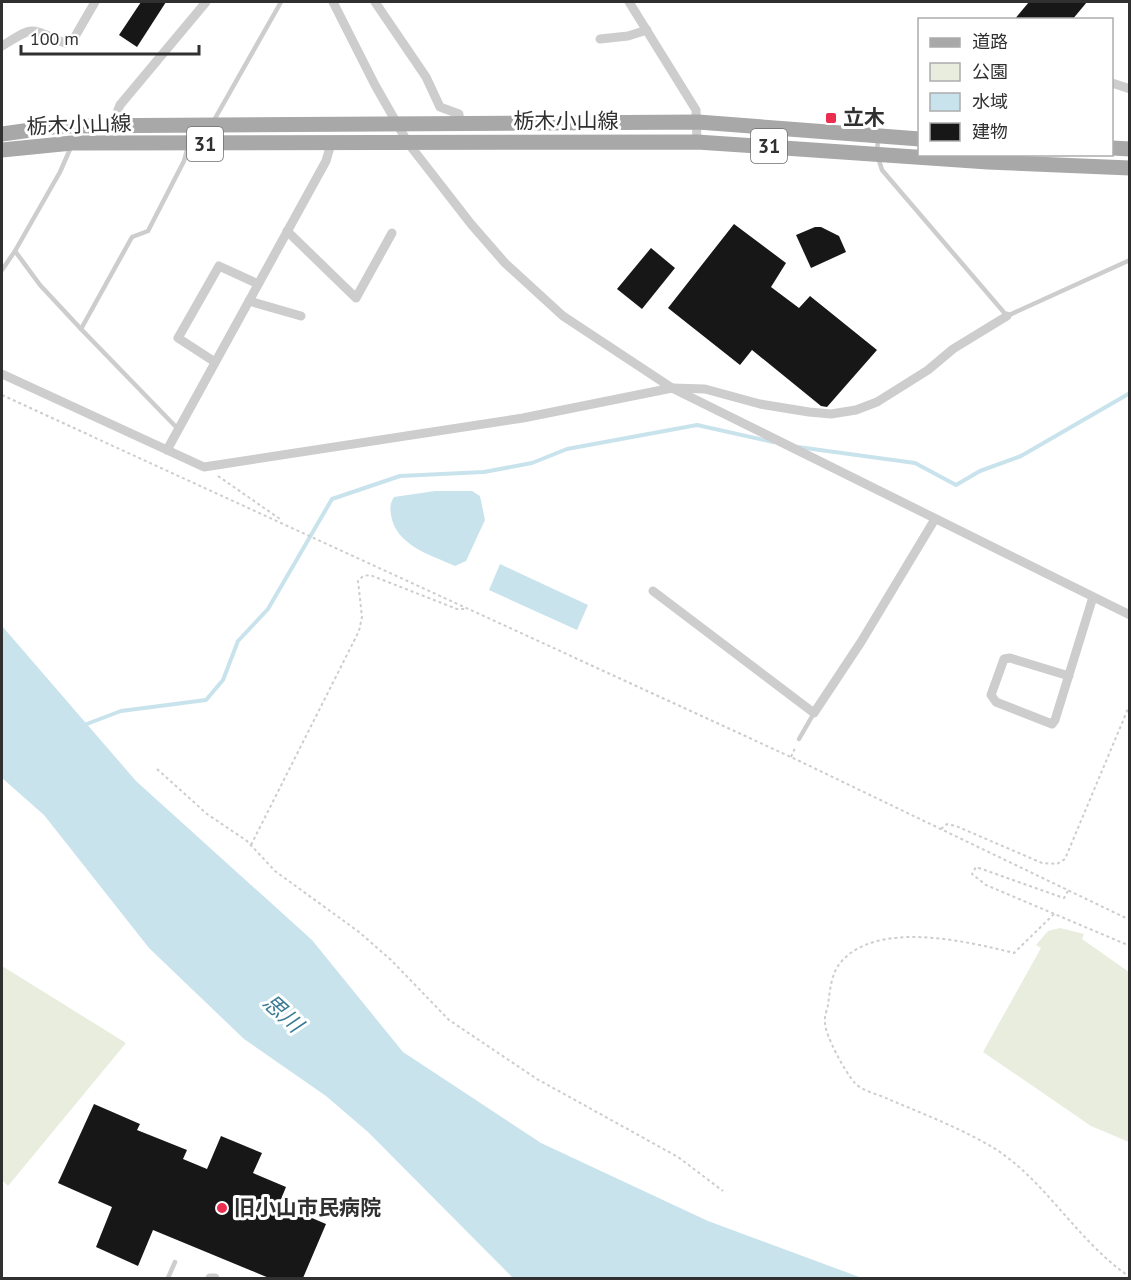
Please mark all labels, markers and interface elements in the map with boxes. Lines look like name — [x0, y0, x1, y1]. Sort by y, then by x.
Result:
scale bar — [21, 18, 200, 56]
legend — [918, 18, 1113, 156]
text: 100 m — [30, 27, 79, 50]
text: 道路 — [972, 30, 1008, 53]
text: 公園 — [972, 60, 1008, 83]
text: 水域 — [972, 90, 1008, 113]
place label: 立木 — [843, 104, 885, 131]
street label: 栃木小山線 — [514, 107, 619, 134]
street label: 栃木小山線 — [26, 109, 132, 140]
marker: 立木 — [824, 111, 838, 125]
text: 建物 — [972, 120, 1008, 143]
road number: 31 — [187, 127, 223, 161]
road number: 31 — [751, 129, 787, 163]
water label: 思川 — [257, 988, 310, 1039]
place label: 旧小山市民病院 — [234, 1194, 381, 1221]
marker: 旧小山市民病院 — [215, 1201, 229, 1215]

